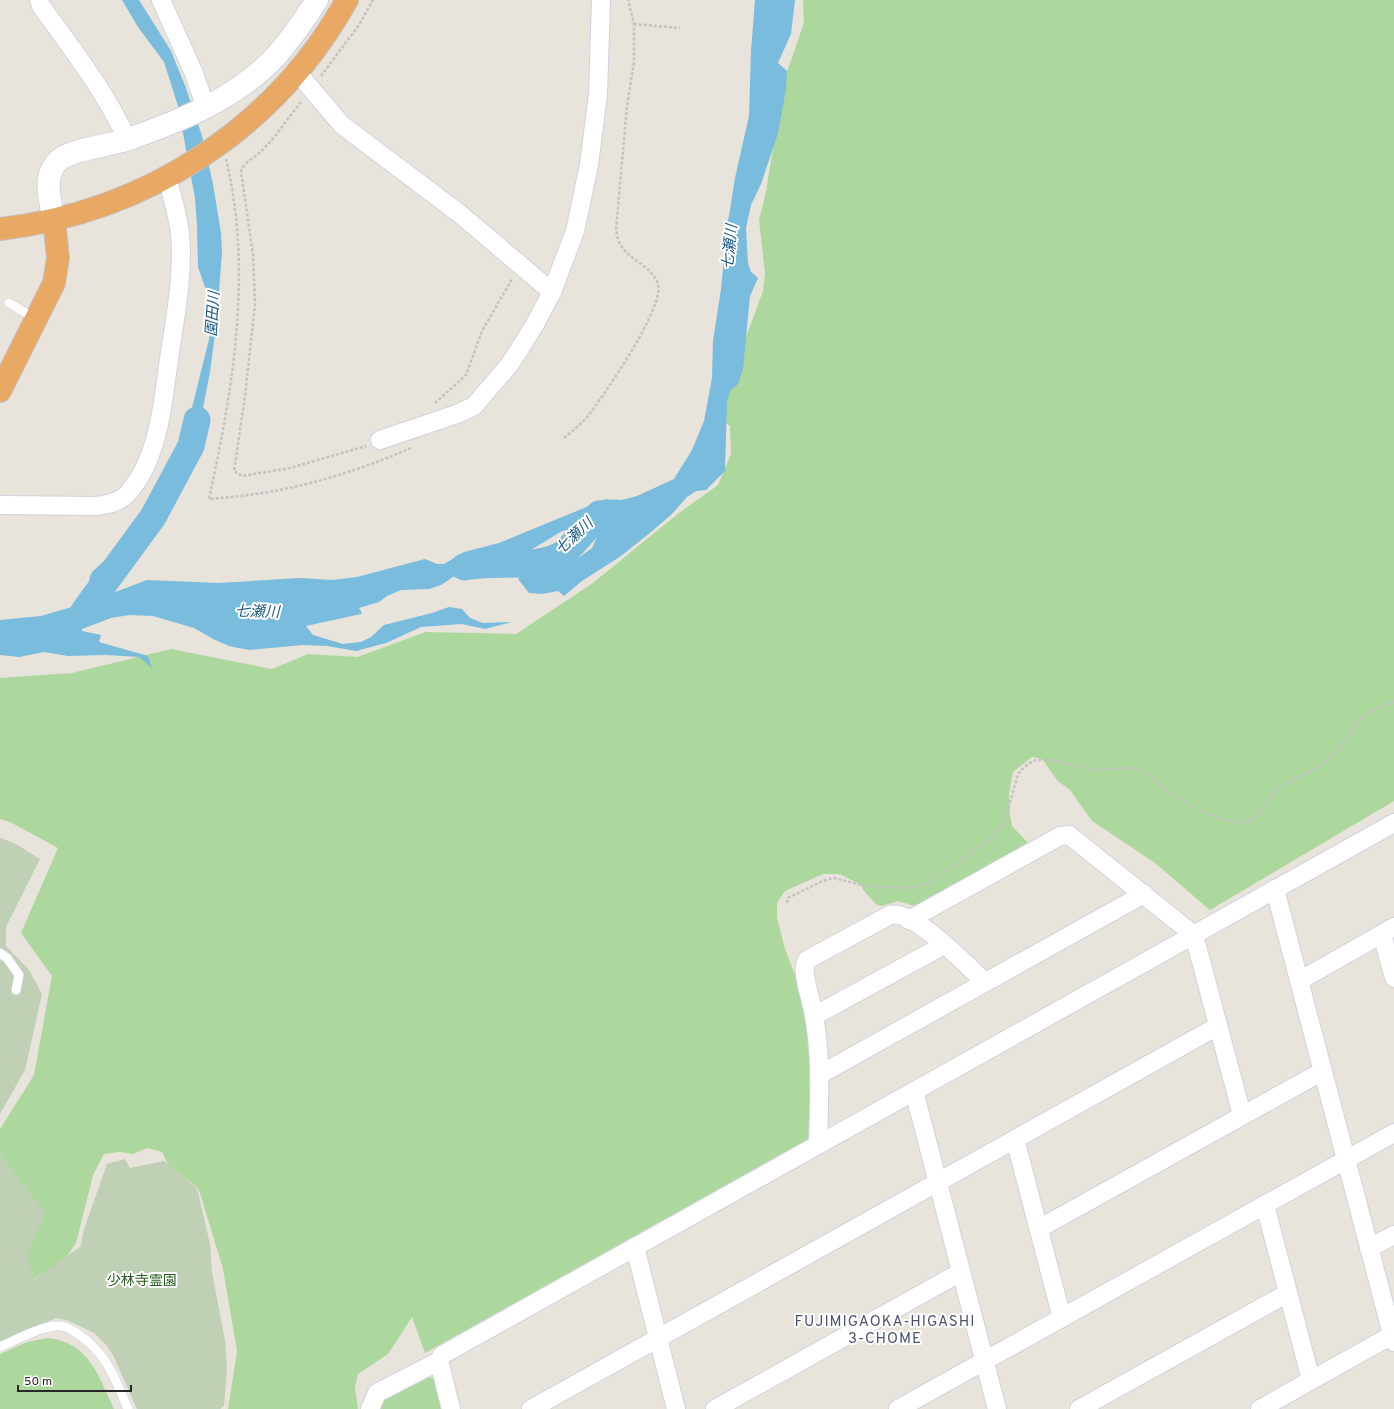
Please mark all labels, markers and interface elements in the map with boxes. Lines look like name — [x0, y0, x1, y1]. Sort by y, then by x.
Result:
water label: 七瀬川 — [719, 222, 743, 270]
water label: 園田川 — [203, 289, 225, 337]
water label: 七瀬川 — [552, 513, 599, 559]
water label: 七瀬川 — [234, 603, 282, 623]
park label: 少林寺霊園 — [107, 1273, 177, 1290]
district label: FUJIMIGAOKA-HIGASHI 3-CHOME — [794, 1313, 976, 1349]
scale bar — [18, 1367, 131, 1393]
text: 50 m — [24, 1374, 52, 1390]

